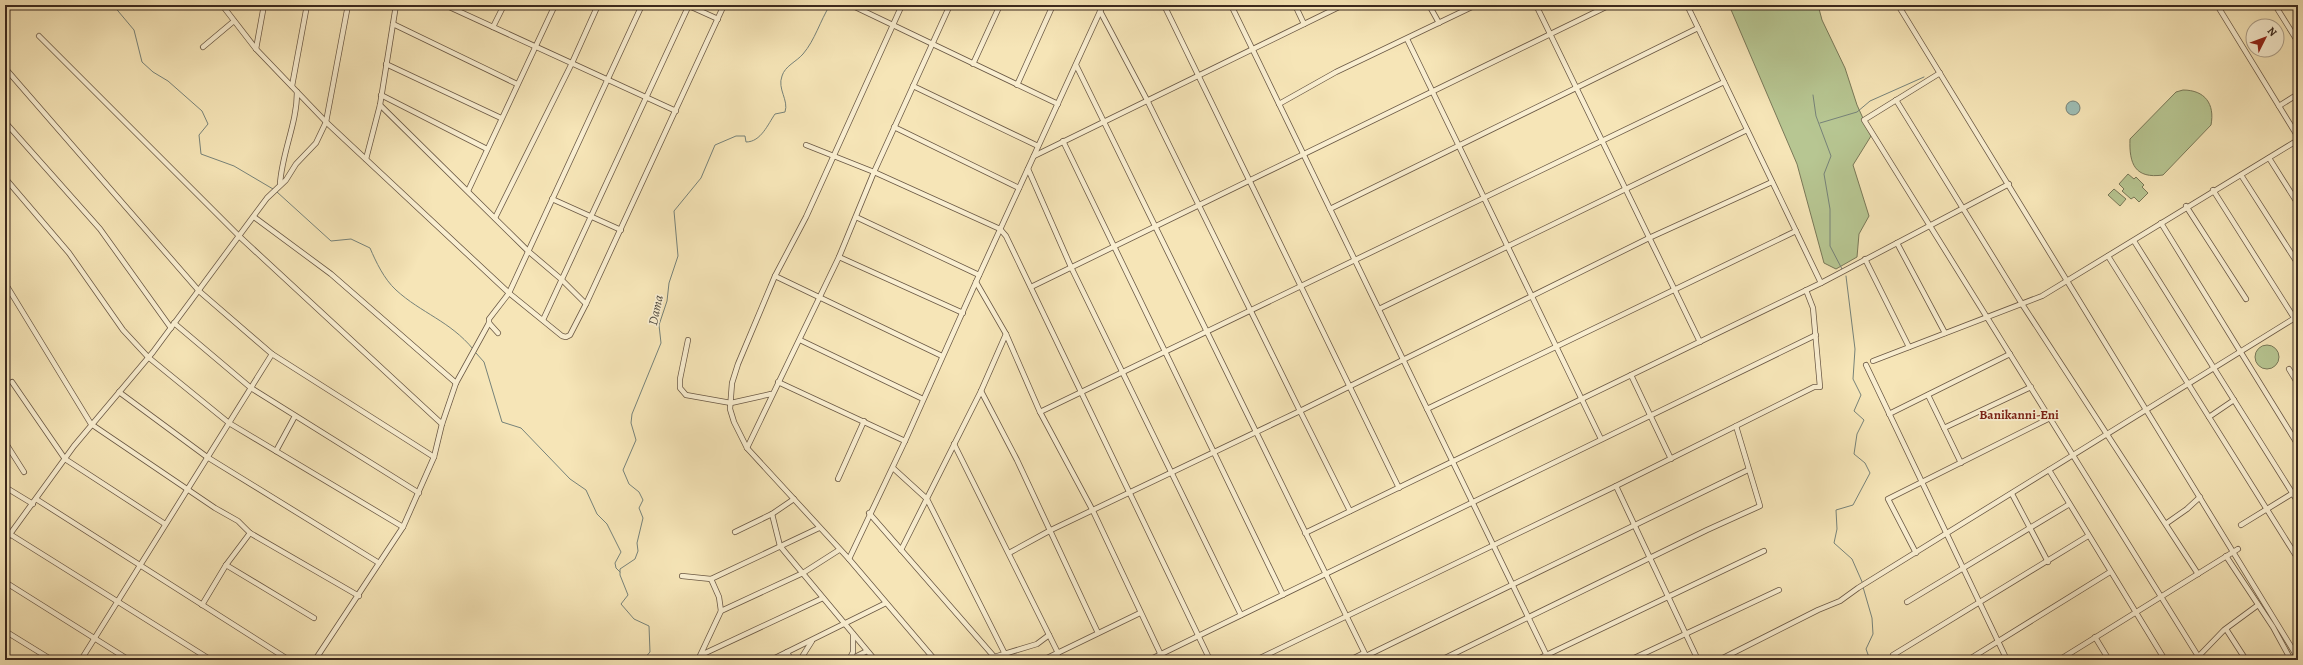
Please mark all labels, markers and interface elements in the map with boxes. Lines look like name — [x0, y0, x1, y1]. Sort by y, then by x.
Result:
north arrow — [2245, 18, 2285, 58]
text: N — [2264, 24, 2280, 40]
water label: Dama — [644, 293, 667, 327]
district label: Banikanni-Eni — [1979, 406, 2059, 423]

